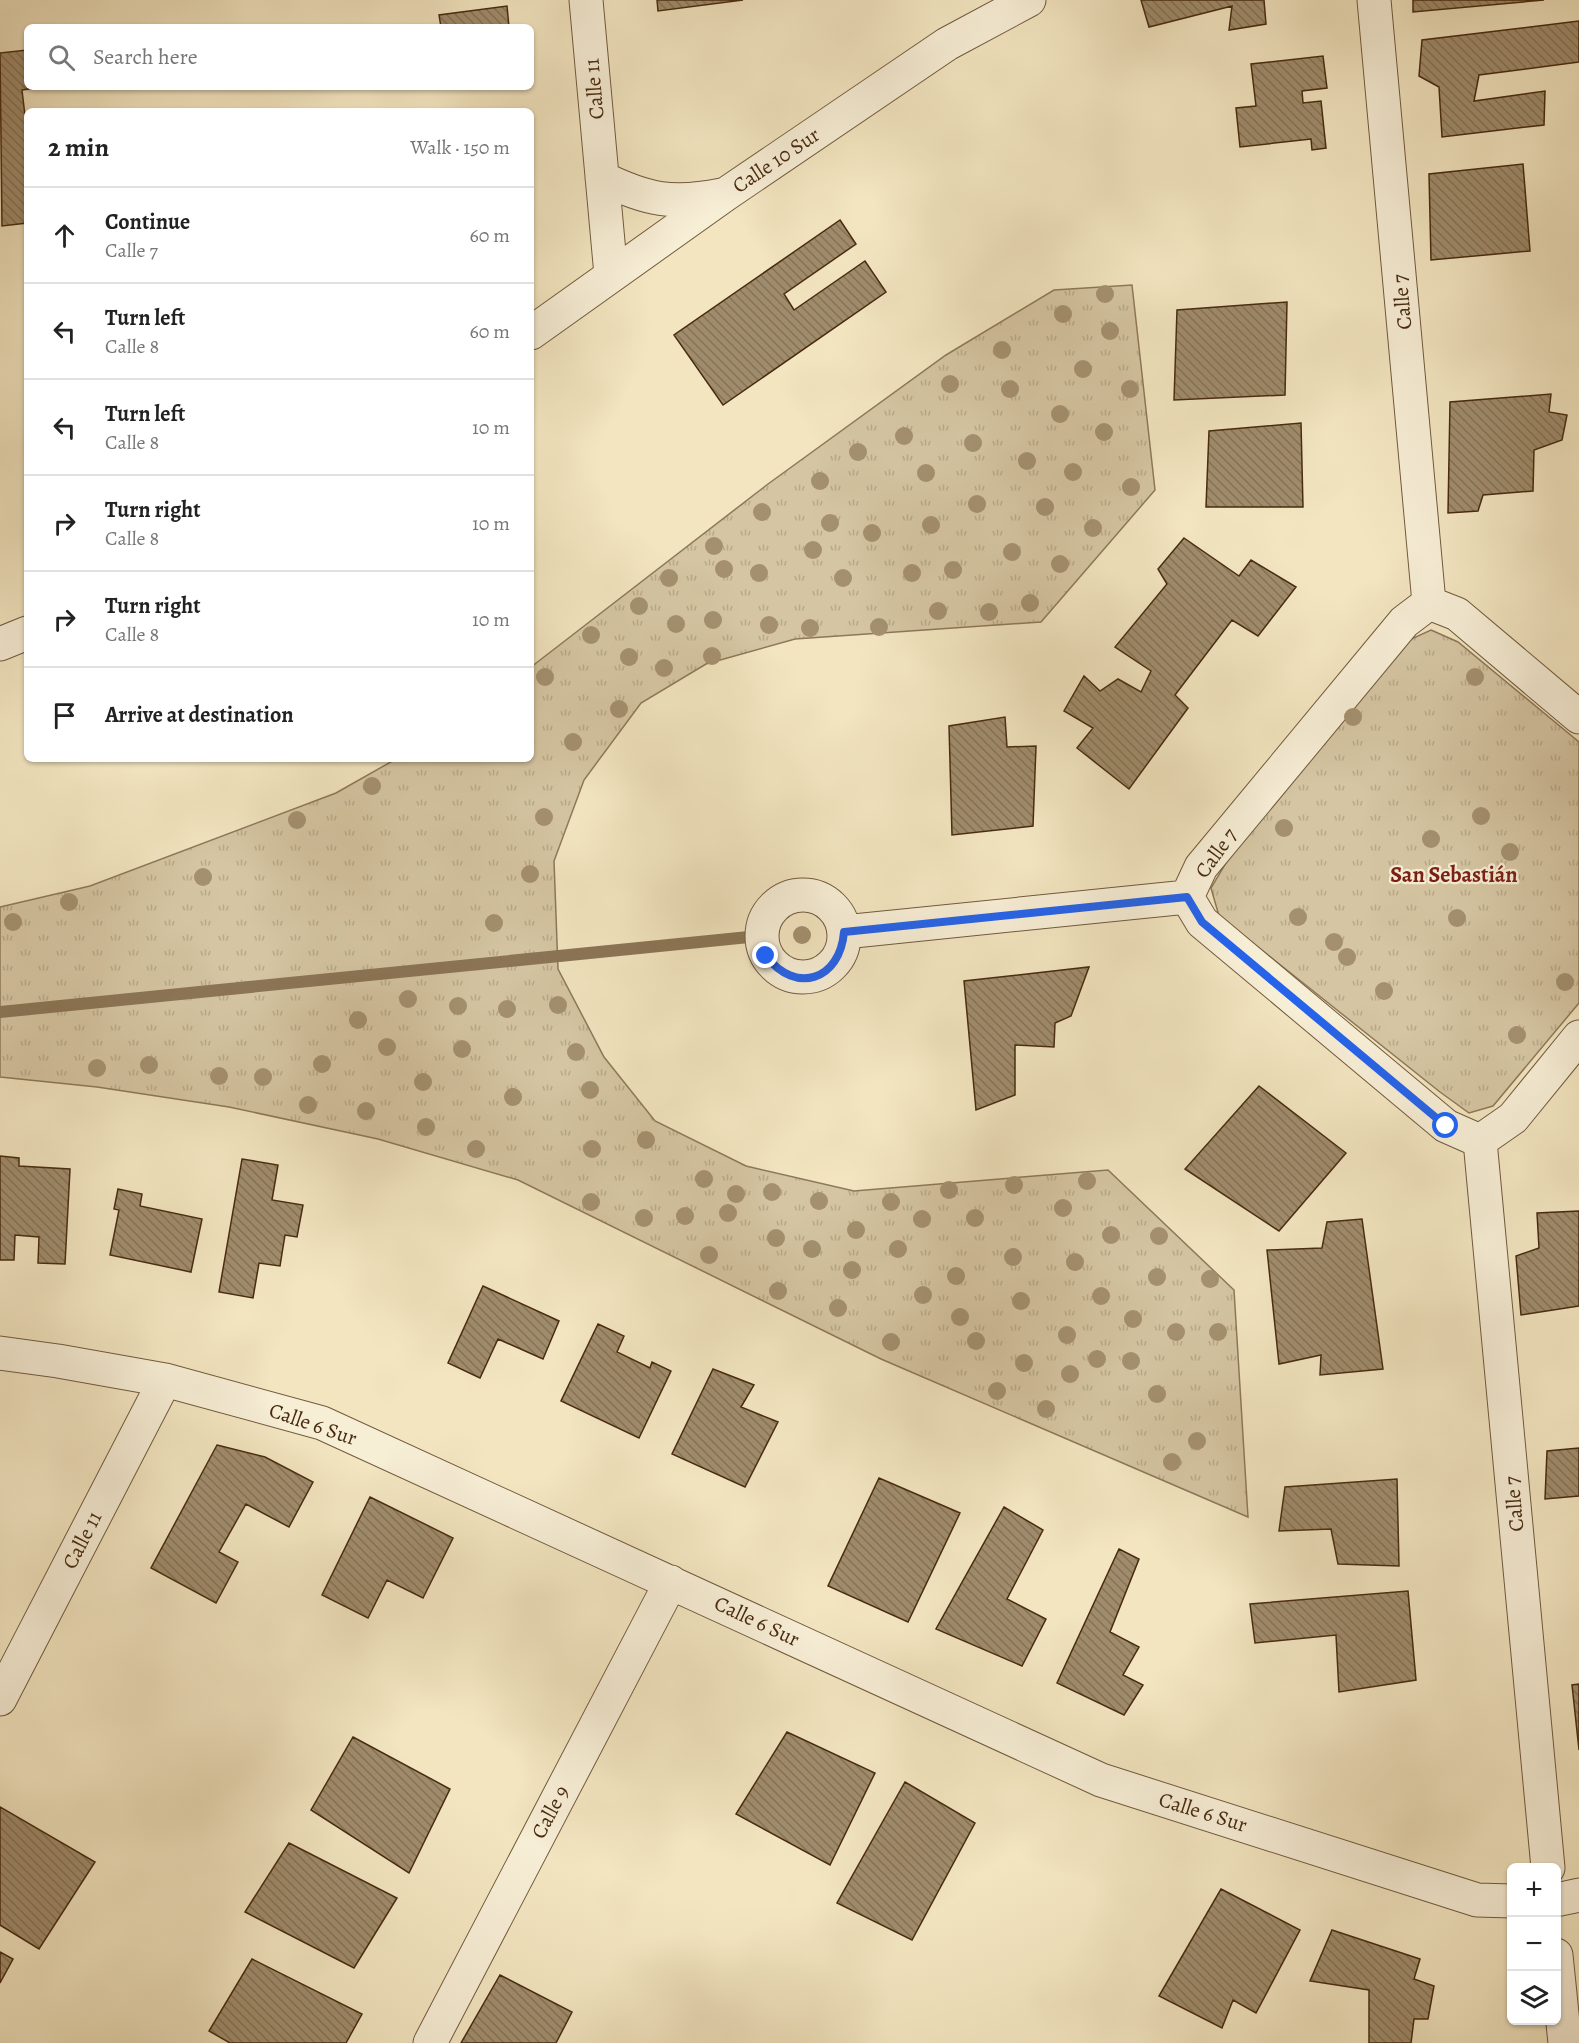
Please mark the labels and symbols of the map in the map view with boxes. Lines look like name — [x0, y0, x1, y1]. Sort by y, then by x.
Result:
street label: Calle 11 — [577, 57, 611, 121]
street label: Calle 10 Sur — [727, 120, 825, 200]
street label: Calle 7 — [1386, 273, 1418, 331]
street label: Calle 7 — [1188, 822, 1244, 884]
district label: San Sebastián — [1390, 860, 1518, 890]
route end — [752, 942, 778, 968]
route start — [1432, 1112, 1458, 1138]
street label: Calle 6 Sur — [265, 1396, 361, 1452]
street label: Calle 7 — [1498, 1475, 1530, 1533]
street label: Calle 11 — [56, 1506, 108, 1574]
street label: Calle 6 Sur — [710, 1589, 804, 1653]
street label: Calle 9 — [524, 1781, 576, 1843]
street label: Calle 6 Sur — [1155, 1785, 1251, 1839]

